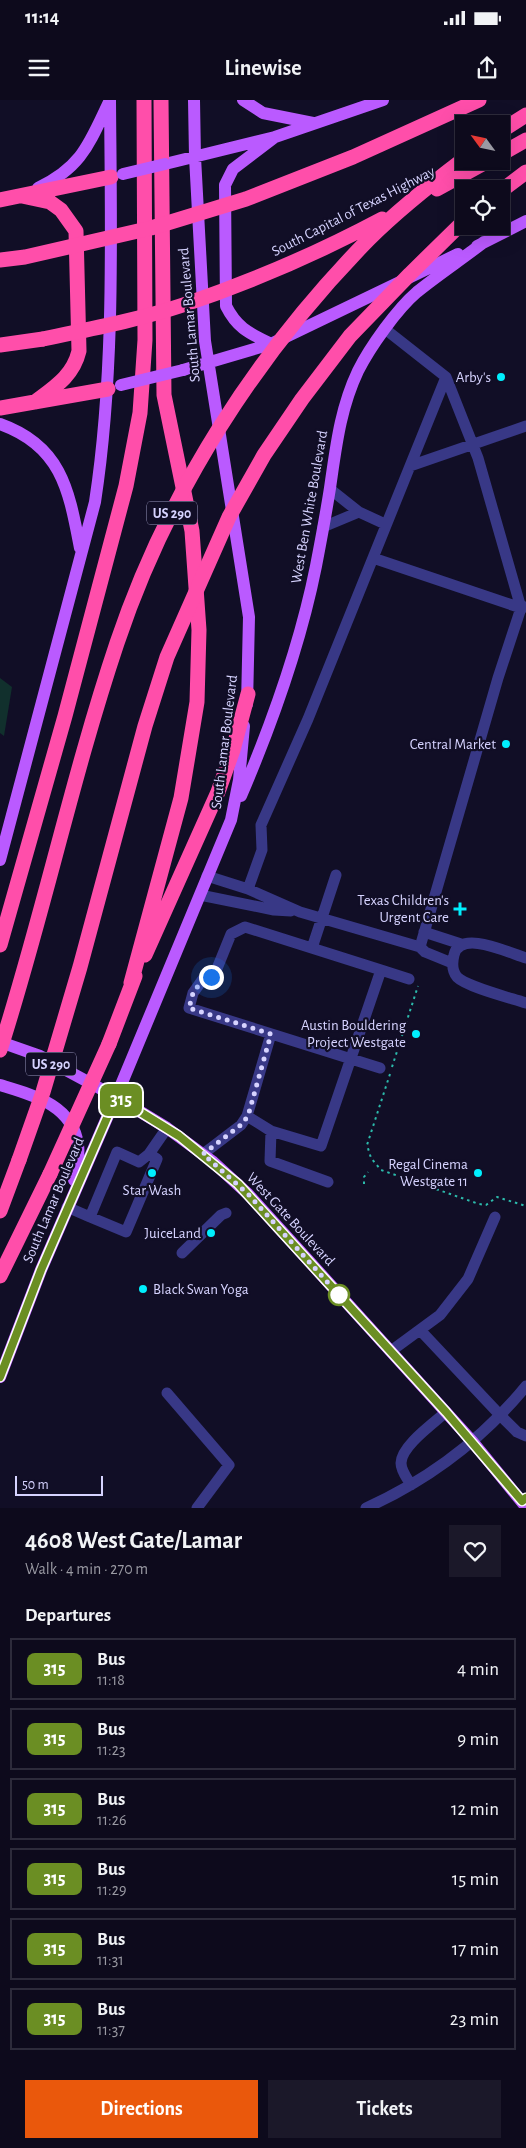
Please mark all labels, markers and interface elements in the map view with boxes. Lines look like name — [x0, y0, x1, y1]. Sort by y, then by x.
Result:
text: 11:14 — [25, 8, 59, 27]
icon: menu — [25, 54, 53, 82]
icon: share — [473, 54, 501, 82]
text: Linewise — [224, 57, 302, 79]
north arrow — [455, 115, 510, 170]
map controls — [455, 115, 510, 235]
street label: South Capital of Texas Highway — [269, 163, 438, 259]
button: locate — [455, 180, 510, 235]
street label: South Lamar Boulevard — [176, 247, 203, 383]
place label: Arby's — [456, 370, 491, 385]
marker: Arby's — [495, 371, 507, 383]
street label: West Ben White Boulevard — [289, 429, 330, 585]
road number: US 290 — [147, 502, 197, 524]
street label: South Lamar Boulevard — [209, 674, 240, 810]
place label: Central Market — [410, 737, 496, 752]
marker: Central Market — [500, 738, 512, 750]
place label: Texas Children's Urgent Care — [357, 893, 449, 925]
marker: Texas Children's Urgent Care — [453, 902, 467, 916]
your location — [199, 965, 224, 990]
place label: Austin Bouldering Project Westgate — [301, 1018, 407, 1050]
marker: Austin Bouldering Project Westgate — [410, 1028, 422, 1040]
road number: US 290 — [26, 1052, 76, 1076]
line badge: 315 — [92, 1084, 150, 1116]
text: 315 — [110, 1091, 132, 1109]
street label: South Lamar Boulevard — [20, 1135, 87, 1265]
place label: Regal Cinema Westgate 11 — [388, 1157, 468, 1189]
marker: Star Wash — [146, 1167, 158, 1179]
marker: Regal Cinema Westgate 11 — [472, 1167, 484, 1179]
street label: West Gate Boulevard — [244, 1170, 338, 1269]
place label: Star Wash — [123, 1183, 181, 1198]
place label: JuiceLand — [144, 1226, 201, 1241]
marker: JuiceLand — [205, 1227, 217, 1239]
place label: Black Swan Yoga — [153, 1282, 249, 1297]
marker: Black Swan Yoga — [137, 1283, 149, 1295]
unlabelled marker — [328, 1284, 350, 1306]
scale bar — [15, 1473, 102, 1496]
text: 50 m — [22, 1478, 49, 1492]
button: heart — [449, 1525, 501, 1577]
text: 4608 West Gate/Lamar — [25, 1529, 242, 1553]
text: Walk · 4 min · 270 m — [25, 1561, 148, 1577]
text: Departures — [25, 1606, 111, 1625]
text: Bus — [97, 1650, 125, 1669]
text: 315 — [43, 1660, 66, 1678]
text: 4 min — [457, 1660, 499, 1679]
text: 11:18 — [97, 1672, 125, 1688]
text: Bus — [97, 1720, 125, 1739]
text: 315 — [43, 1730, 66, 1748]
text: 9 min — [457, 1730, 499, 1749]
text: 11:23 — [97, 1742, 126, 1758]
text: Bus — [97, 1790, 125, 1809]
text: 315 — [43, 1800, 66, 1818]
text: 12 min — [451, 1800, 499, 1819]
text: 11:26 — [97, 1812, 126, 1828]
text: Bus — [97, 1860, 125, 1879]
text: 315 — [43, 1870, 66, 1888]
text: 15 min — [452, 1870, 499, 1889]
text: 11:29 — [97, 1882, 126, 1898]
text: Bus — [97, 1930, 125, 1949]
text: 315 — [43, 1940, 66, 1958]
text: 17 min — [452, 1940, 499, 1959]
text: 11:31 — [97, 1952, 124, 1968]
text: Bus — [97, 2000, 125, 2019]
text: 315 — [43, 2010, 66, 2028]
text: 23 min — [450, 2010, 499, 2029]
text: 11:37 — [97, 2022, 125, 2038]
button: Directions — [25, 2080, 258, 2138]
button: Tickets — [268, 2080, 501, 2138]

